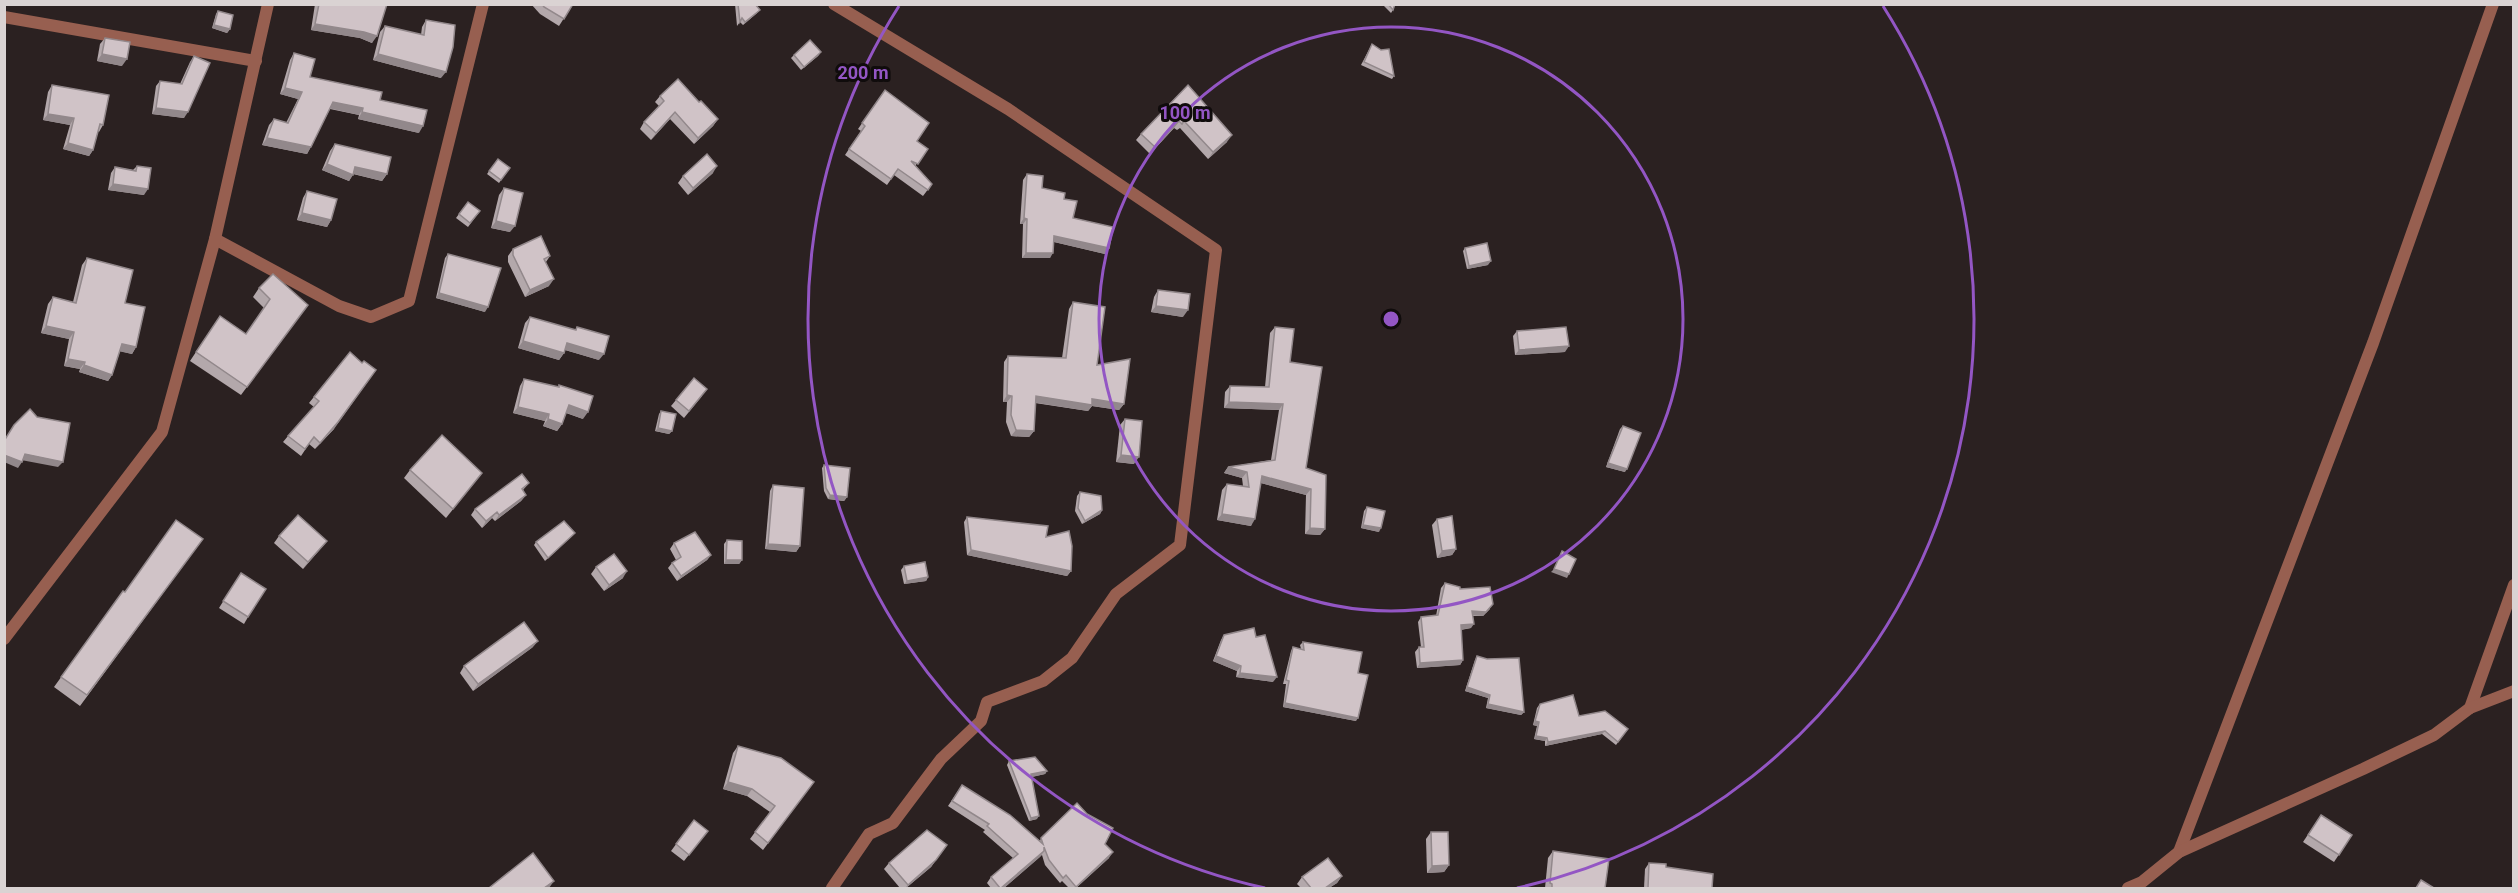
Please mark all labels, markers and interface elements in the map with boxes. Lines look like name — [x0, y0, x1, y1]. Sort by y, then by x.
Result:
text: 200 m — [837, 62, 889, 83]
text: 100 m — [1159, 102, 1211, 123]
centre of rings — [1381, 309, 1401, 329]

